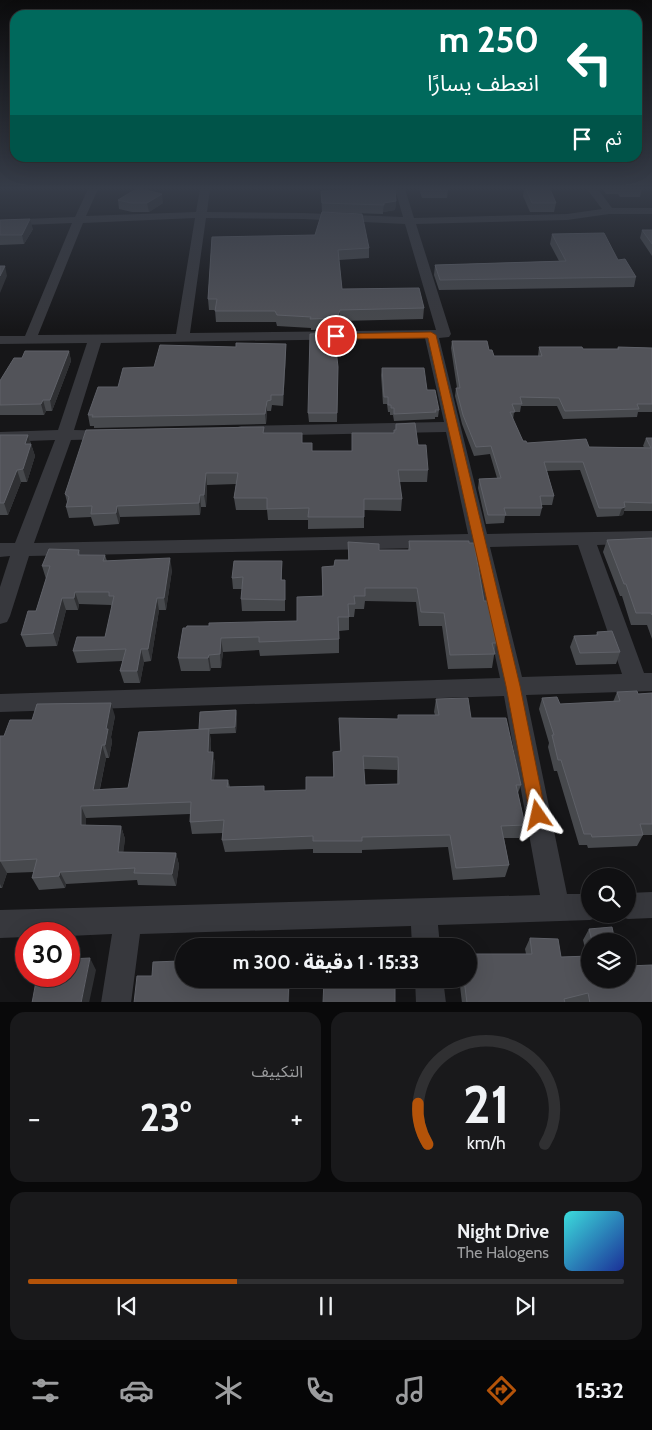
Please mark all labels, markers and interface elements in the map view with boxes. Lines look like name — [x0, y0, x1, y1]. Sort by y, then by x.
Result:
text: 250 m — [439, 18, 539, 61]
icon: left — [557, 30, 622, 95]
text: انعطف يسارًا — [427, 70, 539, 97]
icon: arrive — [568, 125, 596, 153]
text: ثم — [606, 127, 622, 150]
pin — [315, 315, 357, 357]
icon: arrive — [322, 322, 350, 350]
position arrow — [511, 788, 563, 840]
map controls — [581, 868, 636, 988]
button: search — [581, 868, 636, 923]
speed limit sign: 30 — [15, 922, 80, 987]
button: layers — [581, 933, 636, 988]
text: 15:33 · 1 دقيقة · 300 m — [233, 951, 419, 974]
text: التكييف — [251, 1062, 303, 1081]
text: 21 — [463, 1073, 510, 1136]
text: 23° — [140, 1094, 191, 1141]
text: − — [28, 1101, 40, 1135]
text: + — [291, 1101, 303, 1135]
text: km/h — [467, 1132, 506, 1153]
text: Night Drive — [457, 1220, 549, 1243]
text: The Halogens — [457, 1243, 549, 1262]
icon: previous — [113, 1292, 141, 1320]
icon: pause — [312, 1292, 340, 1320]
icon: next — [511, 1292, 539, 1320]
icon: filters — [28, 1373, 63, 1408]
icon: car — [119, 1373, 154, 1408]
icon: climate — [211, 1373, 246, 1408]
icon: phone — [302, 1373, 337, 1408]
icon: music — [393, 1373, 428, 1408]
icon: directions — [484, 1373, 519, 1408]
text: 15:32 — [576, 1377, 624, 1404]

